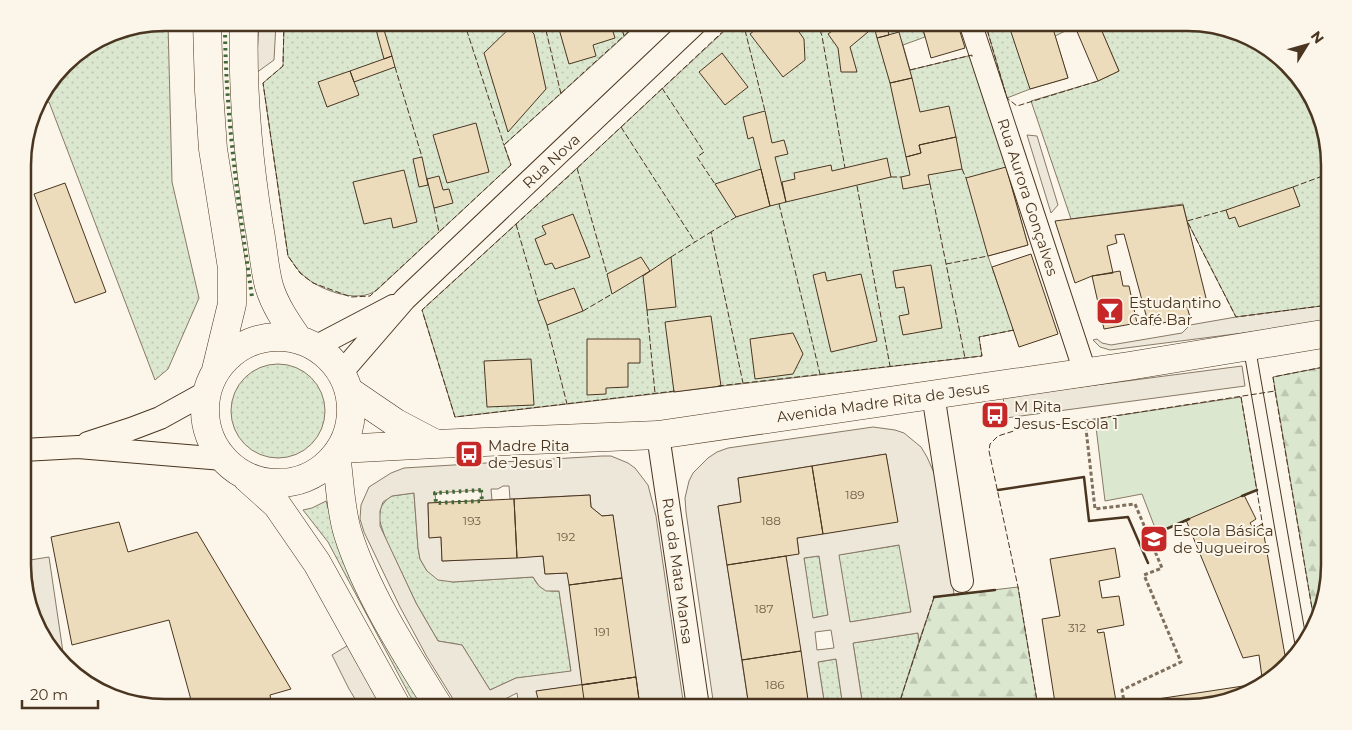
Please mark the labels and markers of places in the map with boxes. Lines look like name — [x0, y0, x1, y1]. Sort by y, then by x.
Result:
place label: Estudantino Café Bar — [1129, 293, 1221, 329]
bar icon: Estudantino Café Bar — [1095, 296, 1125, 326]
place label: M Rita Jesus-Escola 1 — [1013, 397, 1118, 433]
bus stop icon: M Rita Jesus-Escola 1 — [980, 400, 1010, 430]
place label: Madre Rita de Jesus 1 — [488, 436, 570, 472]
bus stop icon: Madre Rita de Jesus 1 — [454, 439, 484, 469]
place label: Escola Básica de Jugueiros — [1173, 521, 1274, 557]
school or university icon: Escola Básica de Jugueiros — [1139, 524, 1169, 554]

